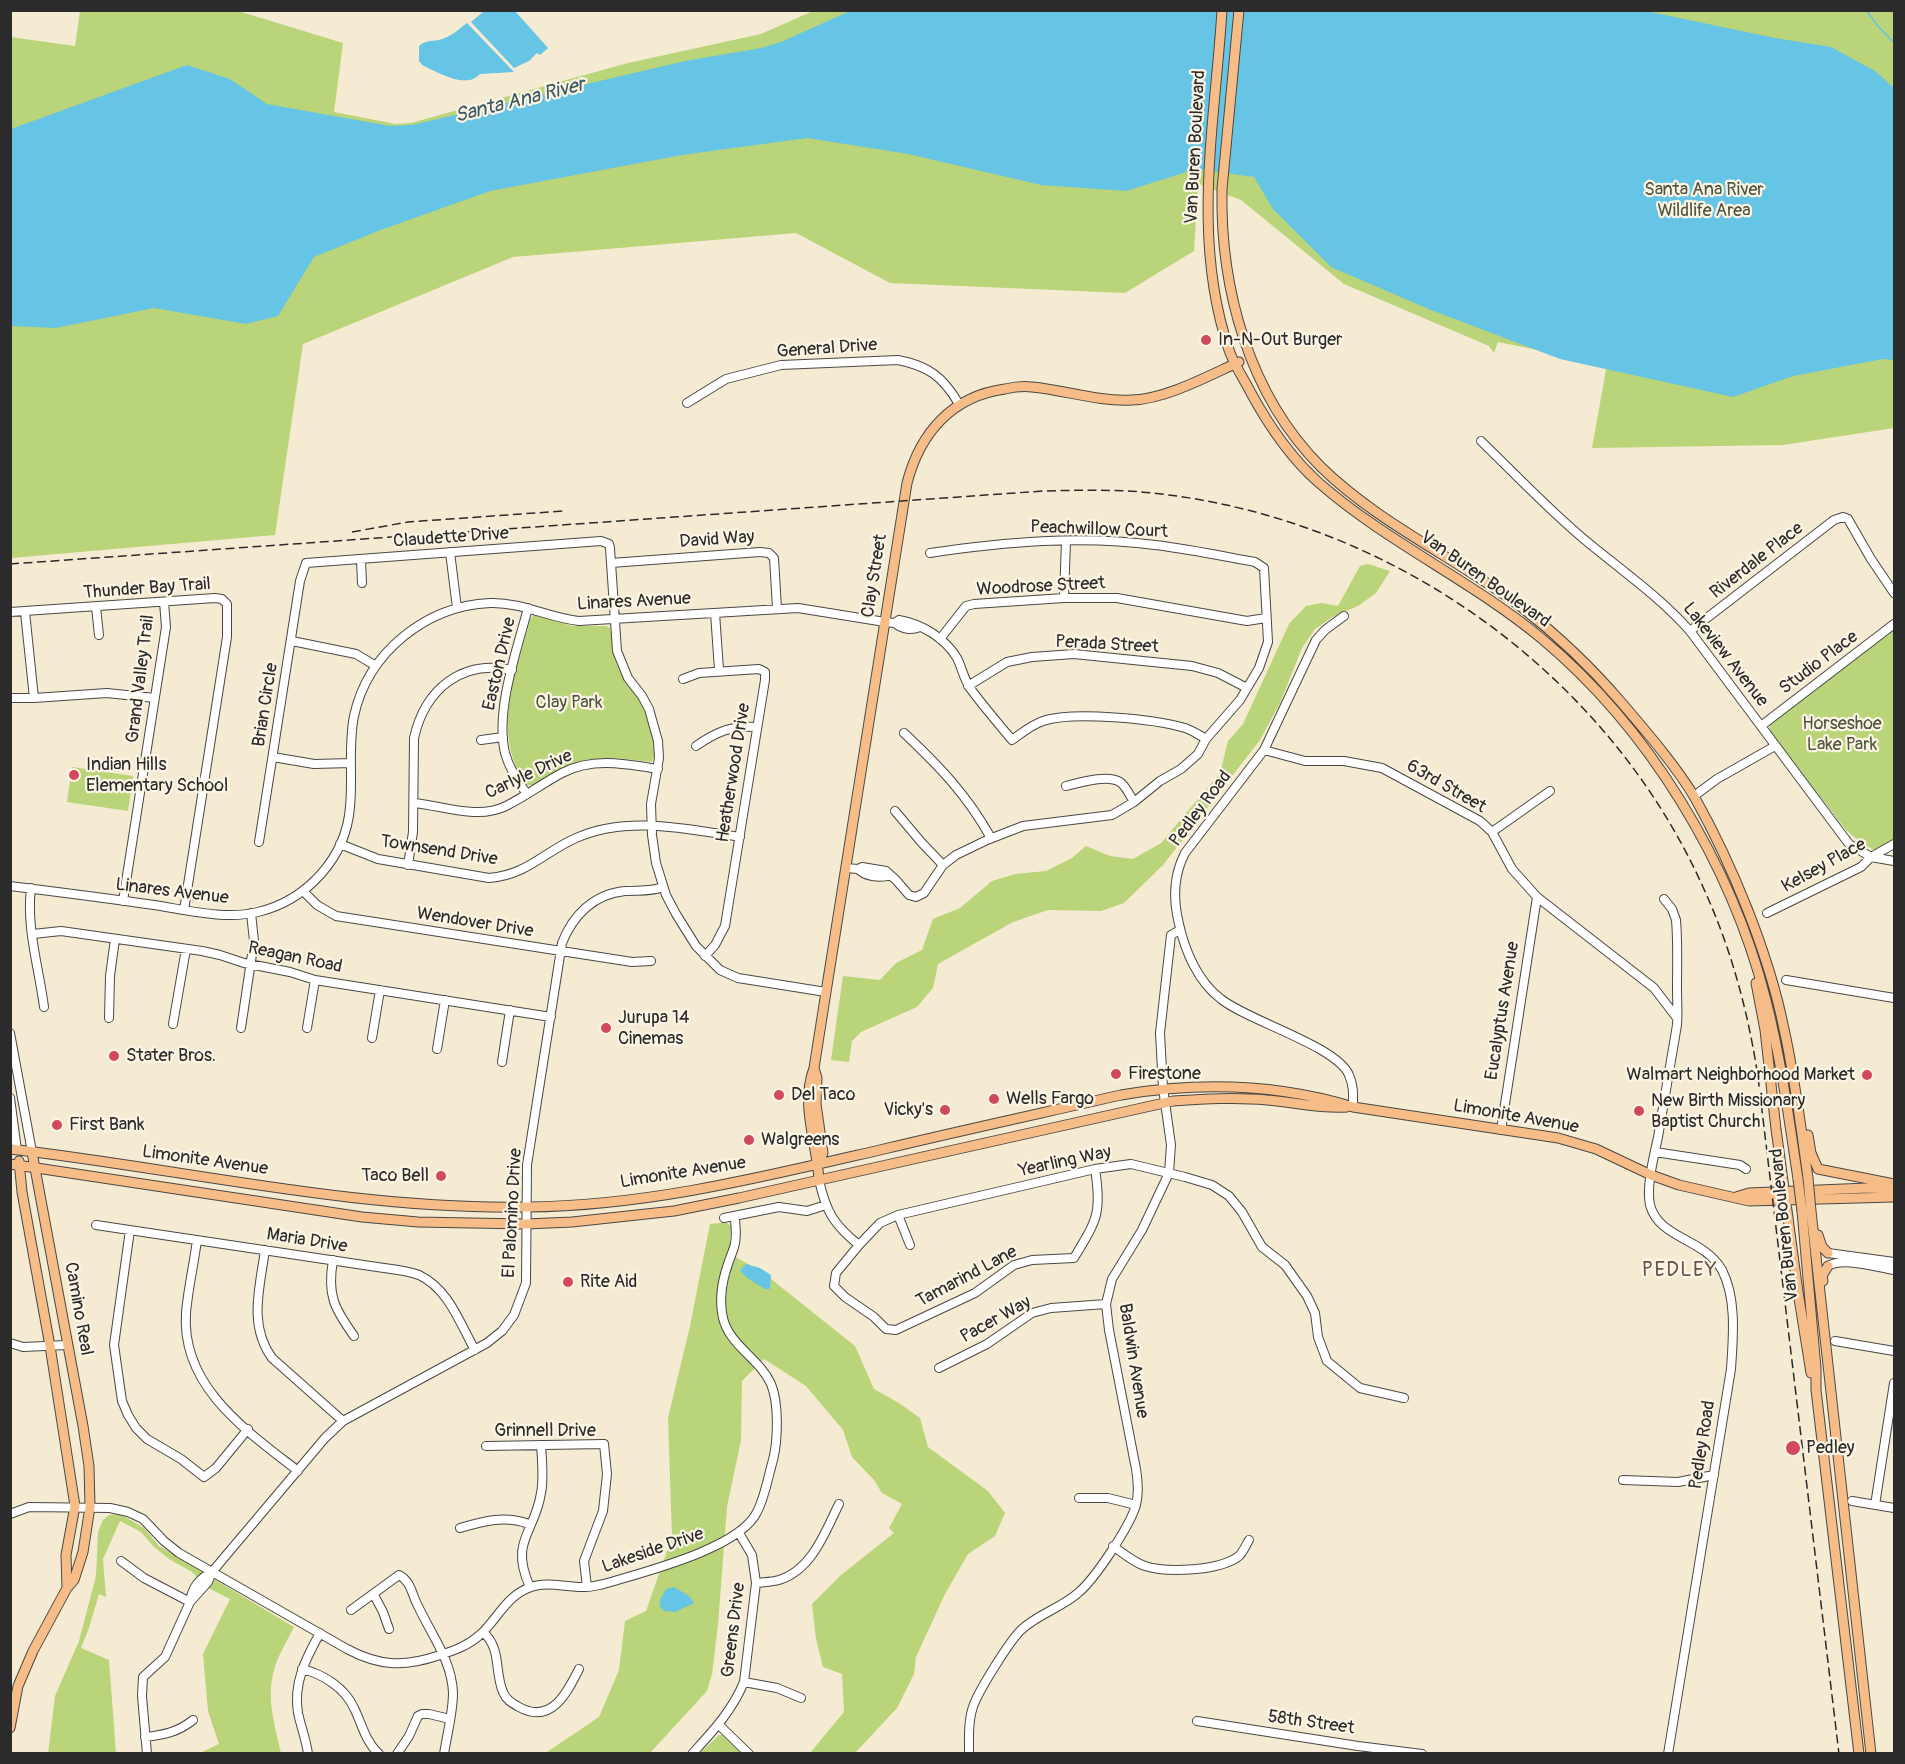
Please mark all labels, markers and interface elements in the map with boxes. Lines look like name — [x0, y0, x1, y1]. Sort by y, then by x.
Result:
street label: Van Buren Boulevard — [1181, 70, 1211, 224]
water label: Santa Ana River — [453, 73, 587, 129]
park label: Santa Ana River Wildlife Area — [1644, 179, 1764, 222]
place label: In-N-Out Burger — [1218, 329, 1342, 351]
marker: In-N-Out Burger — [1199, 333, 1213, 347]
street label: General Drive — [776, 335, 878, 363]
street label: Peachwillow Court — [1030, 517, 1168, 543]
street label: Riverdale Place — [1706, 518, 1808, 604]
street label: Claudette Drive — [392, 523, 510, 553]
street label: David Way — [679, 527, 755, 553]
street label: Van Buren Boulevard — [1416, 527, 1554, 633]
street label: Clay Street — [858, 533, 892, 619]
street label: Woodrose Street — [976, 573, 1106, 601]
street label: Thunder Bay Trail — [83, 574, 211, 604]
street label: Linares Avenue — [577, 588, 691, 616]
street label: Lakeview Avenue — [1678, 599, 1772, 711]
street label: Grand Valley Trail — [122, 614, 160, 744]
street label: Easton Drive — [479, 615, 521, 713]
street label: Studio Place — [1775, 626, 1863, 700]
street label: Perada Street — [1055, 632, 1159, 658]
street label: Brian Circle — [249, 661, 283, 749]
park label: Clay Park — [536, 692, 602, 714]
street label: Heatherwood Drive — [712, 702, 756, 844]
park label: Horseshoe Lake Park — [1802, 713, 1882, 756]
street label: Carlyle Drive — [482, 745, 576, 805]
place label: Indian Hills Elementary School — [86, 754, 228, 796]
street label: 63rd Street — [1402, 756, 1490, 818]
street label: Pedley Road — [1165, 767, 1237, 851]
marker: Indian Hills Elementary School — [67, 768, 81, 782]
street label: Townsend Drive — [379, 831, 499, 871]
street label: Kelsey Place — [1778, 834, 1870, 898]
street label: Linares Avenue — [114, 874, 230, 910]
street label: Wendover Drive — [415, 903, 535, 943]
street label: Reagan Road — [246, 937, 344, 979]
street label: Eucalyptus Avenue — [1481, 940, 1525, 1082]
place label: Jurupa 14 Cinemas — [618, 1007, 689, 1050]
marker: Jurupa 14 Cinemas — [599, 1021, 613, 1035]
place label: Stater Bros. — [126, 1045, 216, 1067]
marker: Stater Bros. — [107, 1049, 121, 1063]
place label: Firestone — [1128, 1063, 1201, 1085]
place label: Walmart Neighborhood Market — [1626, 1064, 1855, 1086]
marker: Firestone — [1109, 1067, 1123, 1081]
marker: Walmart Neighborhood Market — [1860, 1068, 1874, 1082]
place label: Del Taco — [791, 1084, 855, 1106]
marker: Del Taco — [772, 1088, 786, 1102]
place label: Wells Fargo — [1006, 1088, 1094, 1110]
place label: New Birth Missionary Baptist Church — [1651, 1090, 1805, 1132]
marker: Wells Fargo — [987, 1092, 1001, 1106]
street label: Limonite Avenue — [1452, 1095, 1580, 1139]
place label: Vicky's — [883, 1099, 933, 1121]
marker: Vicky's — [938, 1103, 952, 1117]
marker: New Birth Missionary Baptist Church — [1632, 1104, 1646, 1118]
place label: First Bank — [69, 1114, 144, 1136]
marker: First Bank — [50, 1118, 64, 1132]
place label: Walgreens — [761, 1129, 839, 1151]
marker: Walgreens — [742, 1133, 756, 1147]
street label: Limonite Avenue — [141, 1141, 269, 1181]
street label: Yearling Way — [1017, 1142, 1113, 1182]
street label: El Palomino Drive — [499, 1147, 527, 1279]
street label: Van Buren Boulevard — [1766, 1147, 1804, 1303]
street label: Limonite Avenue — [619, 1152, 747, 1194]
place label: Taco Bell — [361, 1165, 429, 1187]
marker: Taco Bell — [434, 1169, 448, 1183]
street label: Maria Drive — [265, 1224, 349, 1258]
street label: Tamarind Lane — [913, 1241, 1021, 1313]
district label: PEDLEY — [1642, 1259, 1718, 1283]
street label: Camino Real — [59, 1261, 97, 1357]
place label: Rite Aid — [580, 1271, 637, 1293]
marker: Rite Aid — [561, 1275, 575, 1289]
street label: Pacer Way — [957, 1292, 1035, 1348]
street label: Baldwin Avenue — [1113, 1302, 1153, 1420]
street label: Pedley Road — [1685, 1399, 1721, 1491]
street label: Grinnell Drive — [494, 1420, 596, 1442]
place label: Pedley — [1806, 1437, 1854, 1459]
marker: Pedley — [1784, 1439, 1802, 1457]
street label: Lakeside Drive — [599, 1523, 707, 1579]
street label: Greens Drive — [717, 1581, 751, 1679]
street label: 58th Street — [1266, 1706, 1356, 1740]

